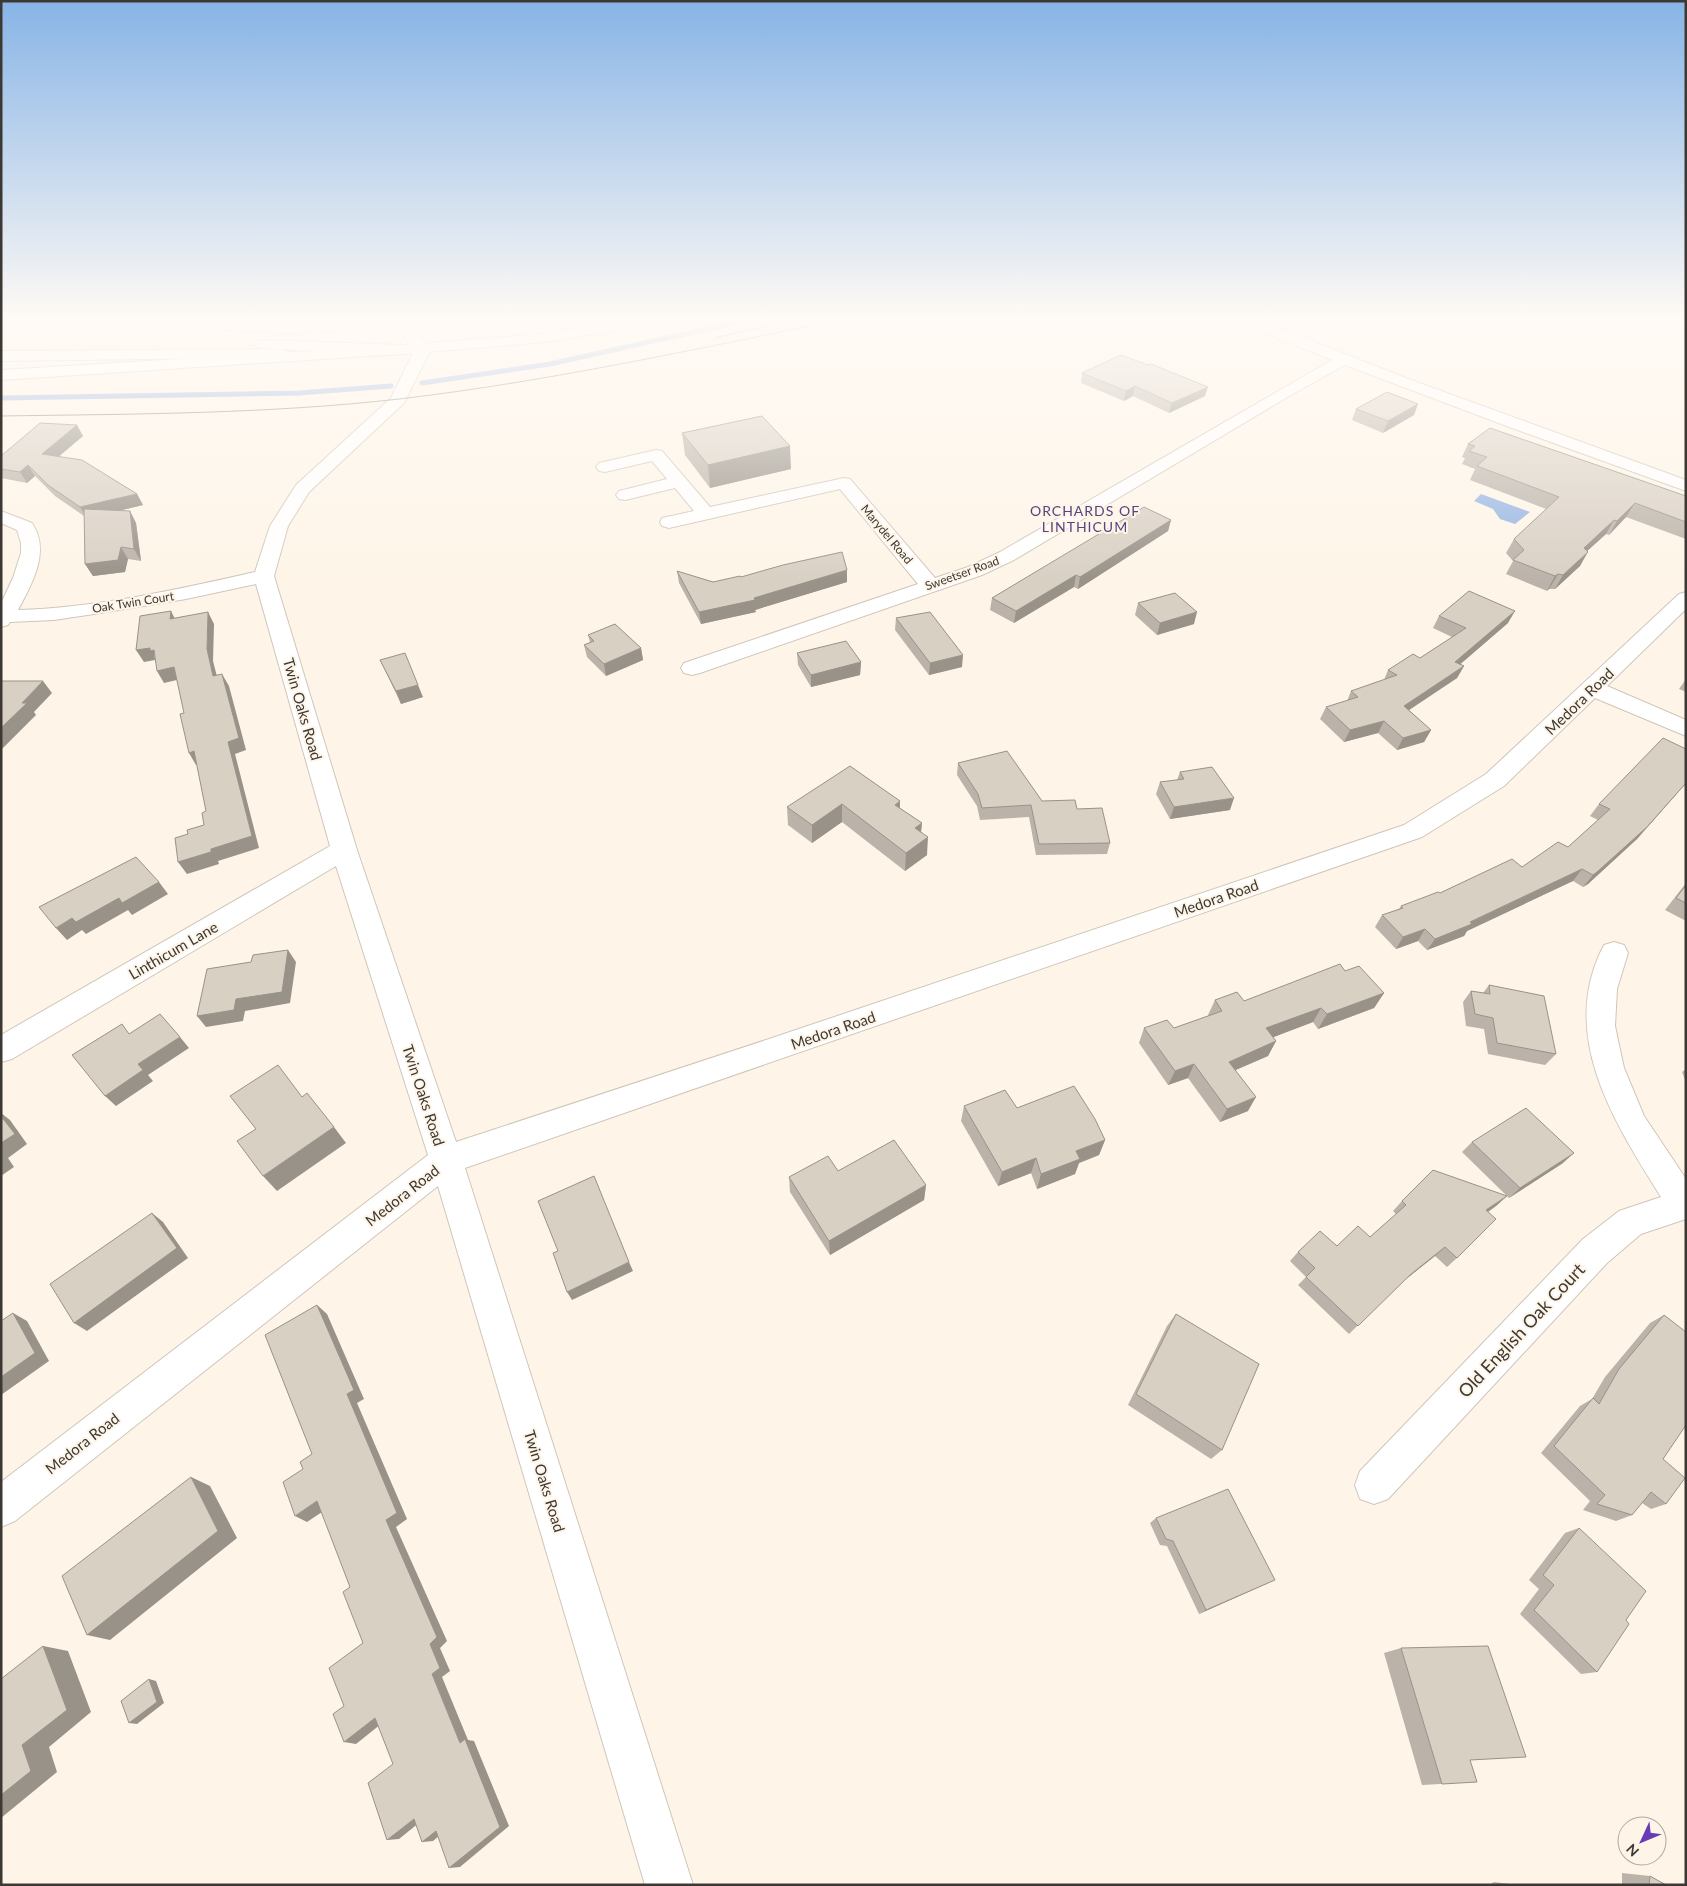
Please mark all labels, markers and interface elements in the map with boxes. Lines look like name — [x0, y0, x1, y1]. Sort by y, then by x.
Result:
street label: Marydel Road — [858, 501, 916, 567]
district label: ORCHARDS OF LINTHICUM — [1030, 502, 1140, 535]
street label: Sweetser Road — [923, 553, 1001, 593]
street label: Oak Twin Court — [91, 588, 176, 616]
street label: Twin Oaks Road — [280, 656, 326, 762]
street label: Medora Road — [1541, 664, 1617, 738]
street label: Medora Road — [1171, 875, 1261, 921]
street label: Linthicum Lane — [125, 917, 221, 983]
street label: Medora Road — [788, 1007, 878, 1053]
street label: Twin Oaks Road — [399, 1042, 449, 1148]
street label: Medora Road — [362, 1161, 442, 1229]
street label: Old English Oak Court — [1453, 1258, 1589, 1402]
street label: Medora Road — [42, 1409, 122, 1477]
street label: Twin Oaks Road — [521, 1428, 569, 1534]
north arrow — [1617, 1816, 1667, 1866]
text: N — [1622, 1841, 1642, 1860]

